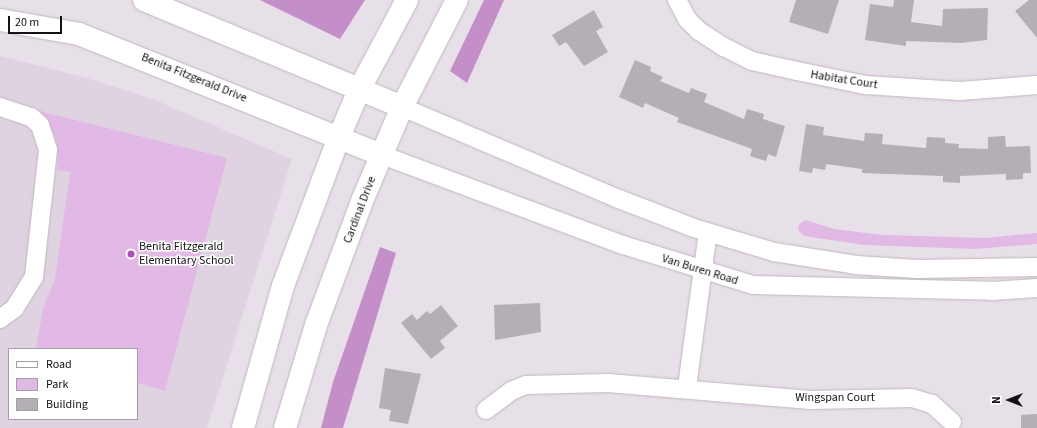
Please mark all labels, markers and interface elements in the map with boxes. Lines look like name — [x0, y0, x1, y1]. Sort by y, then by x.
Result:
scale bar — [10, 8, 64, 34]
text: 20 m — [15, 14, 39, 31]
street label: Benita Fitzgerald Drive — [139, 50, 249, 106]
street label: Habitat Court — [809, 68, 879, 92]
street label: Cardinal Drive — [341, 174, 379, 246]
place label: Benita Fitzgerald Elementary School — [139, 240, 234, 268]
marker: Benita Fitzgerald Elementary School — [126, 249, 136, 259]
street label: Van Buren Road — [660, 252, 740, 288]
legend — [8, 348, 138, 420]
text: Road — [46, 356, 72, 373]
text: Park — [46, 376, 68, 393]
north arrow — [989, 380, 1029, 420]
street label: Wingspan Court — [795, 391, 875, 405]
text: Building — [46, 396, 88, 413]
text: N — [989, 396, 1004, 404]

